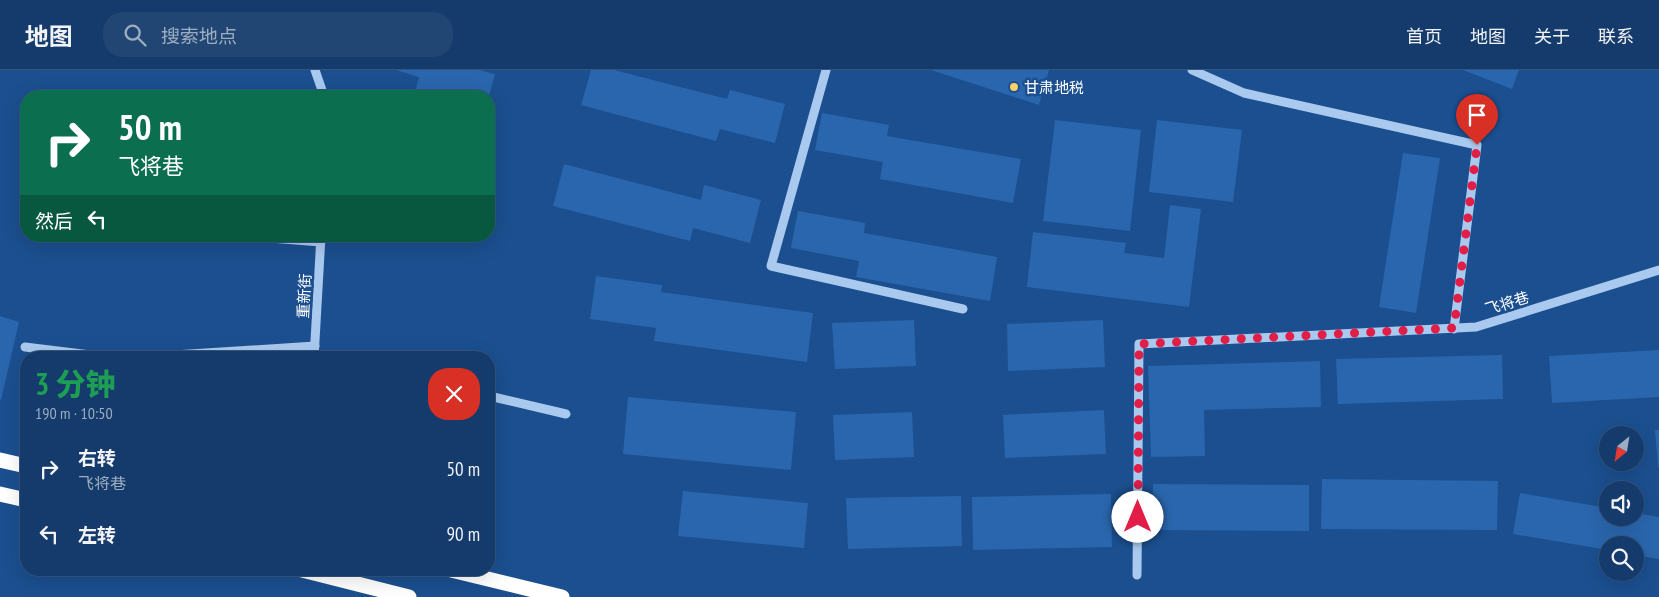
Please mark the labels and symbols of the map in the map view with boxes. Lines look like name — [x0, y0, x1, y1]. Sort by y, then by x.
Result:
place label: 甘肃地税 — [1024, 78, 1084, 97]
marker: 甘肃地税 — [1008, 81, 1020, 93]
pin — [1456, 94, 1498, 145]
street label: 重新街 — [293, 273, 315, 319]
street label: 飞将巷 — [1483, 287, 1531, 319]
north arrow — [1599, 426, 1644, 471]
position arrow — [1111, 490, 1163, 542]

